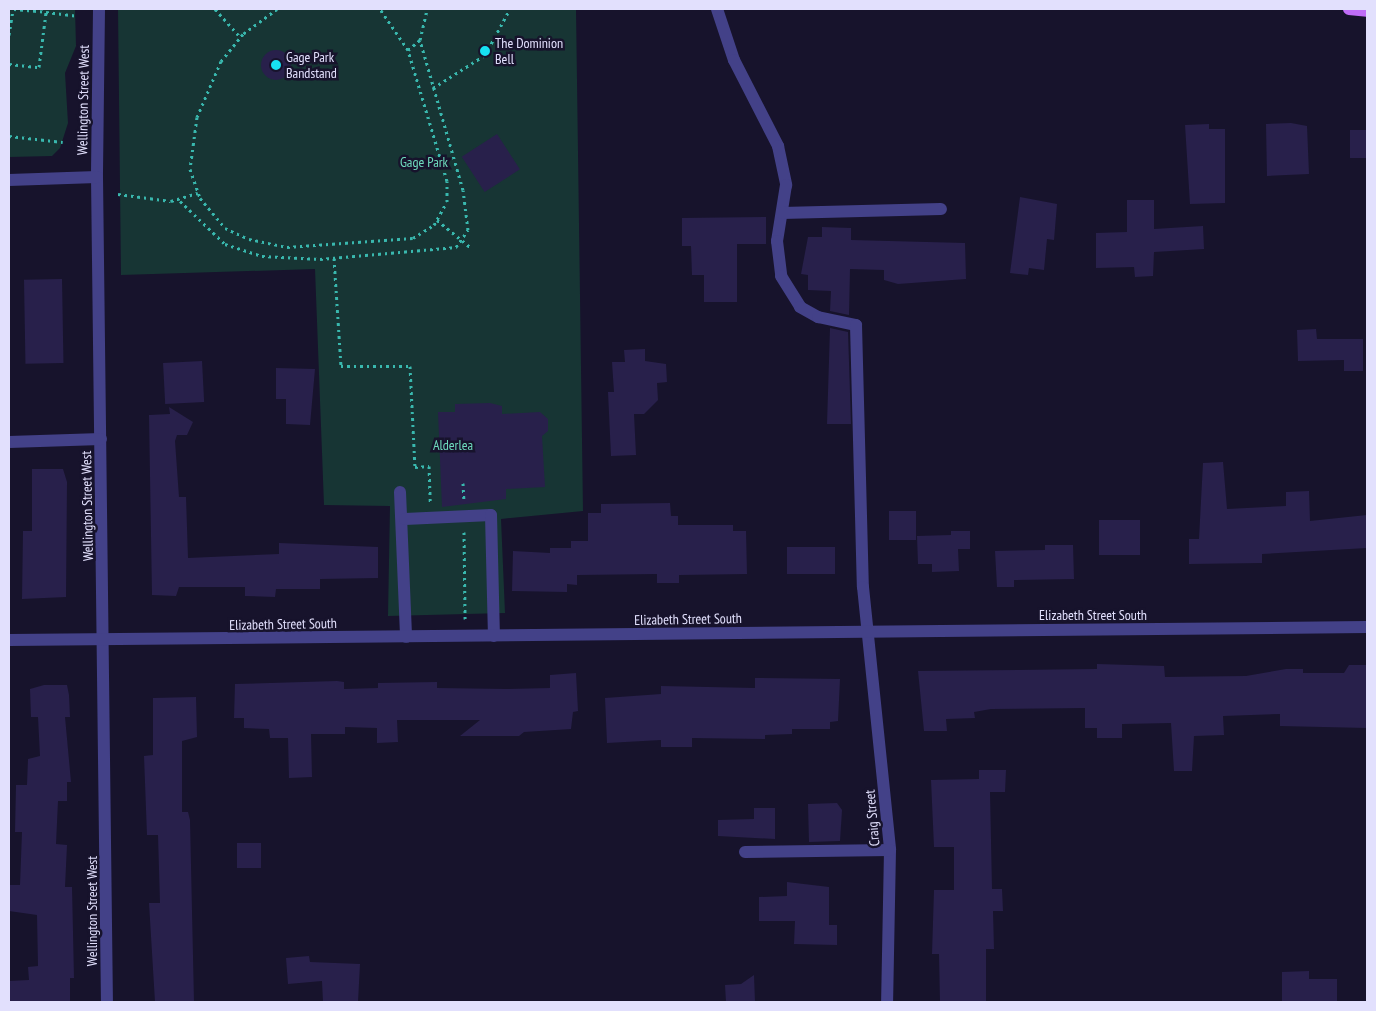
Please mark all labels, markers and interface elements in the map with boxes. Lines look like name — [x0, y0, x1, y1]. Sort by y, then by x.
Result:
place label: The Dominion Bell — [495, 35, 563, 68]
street label: Wellington Street West — [74, 45, 92, 155]
marker: The Dominion Bell — [479, 45, 491, 57]
place label: Gage Park Bandstand — [286, 49, 337, 82]
marker: Gage Park Bandstand — [270, 59, 282, 71]
park label: Gage Park — [400, 154, 448, 170]
park label: Alderlea — [433, 437, 473, 453]
street label: Wellington Street West — [78, 451, 96, 561]
street label: Elizabeth Street South — [1039, 607, 1147, 623]
street label: Elizabeth Street South — [634, 610, 742, 628]
street label: Elizabeth Street South — [229, 615, 337, 633]
street label: Craig Street — [861, 789, 883, 847]
street label: Wellington Street West — [84, 856, 100, 966]

